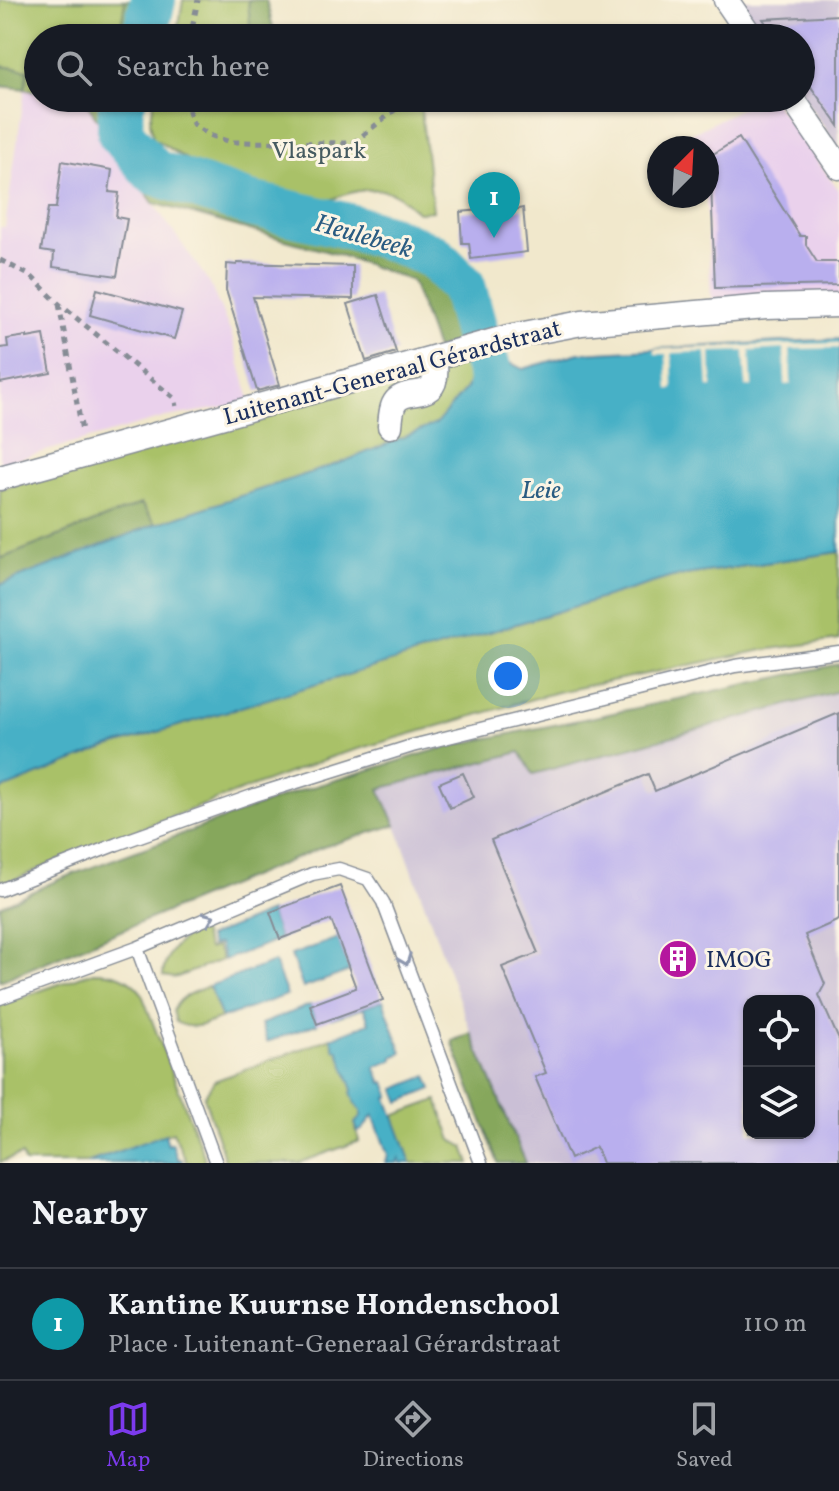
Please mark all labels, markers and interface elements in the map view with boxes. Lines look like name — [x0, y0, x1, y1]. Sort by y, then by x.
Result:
search box — [24, 24, 815, 112]
icon: search — [52, 46, 96, 90]
text: Search here — [116, 47, 270, 89]
park label: Vlaspark — [272, 135, 366, 169]
north arrow — [647, 136, 719, 208]
pin: 1 — [468, 172, 520, 238]
water label: Heulebeek — [310, 206, 417, 268]
street label: Luitenant-Generaal Gérardstraat — [220, 312, 565, 435]
water label: Leie — [521, 473, 561, 509]
your location — [488, 656, 528, 696]
one-way arrow — [201, 911, 215, 927]
building icon: IMOG — [657, 938, 699, 980]
place label: IMOG — [706, 944, 772, 978]
one-way arrow — [395, 952, 412, 966]
map controls — [743, 995, 815, 1139]
button: locate — [743, 995, 815, 1067]
button: layers — [743, 1067, 815, 1139]
text: Nearby — [32, 1192, 148, 1239]
text: Kantine Kuurnse Hondenschool — [108, 1285, 560, 1327]
text: 1 — [53, 1306, 63, 1342]
text: 110 m — [743, 1306, 807, 1342]
text: Place · Luitenant-Generaal Gérardstraat — [108, 1327, 561, 1363]
tab: Map — [106, 1397, 150, 1476]
tab: Directions — [363, 1397, 464, 1476]
tab: Saved — [676, 1397, 733, 1476]

